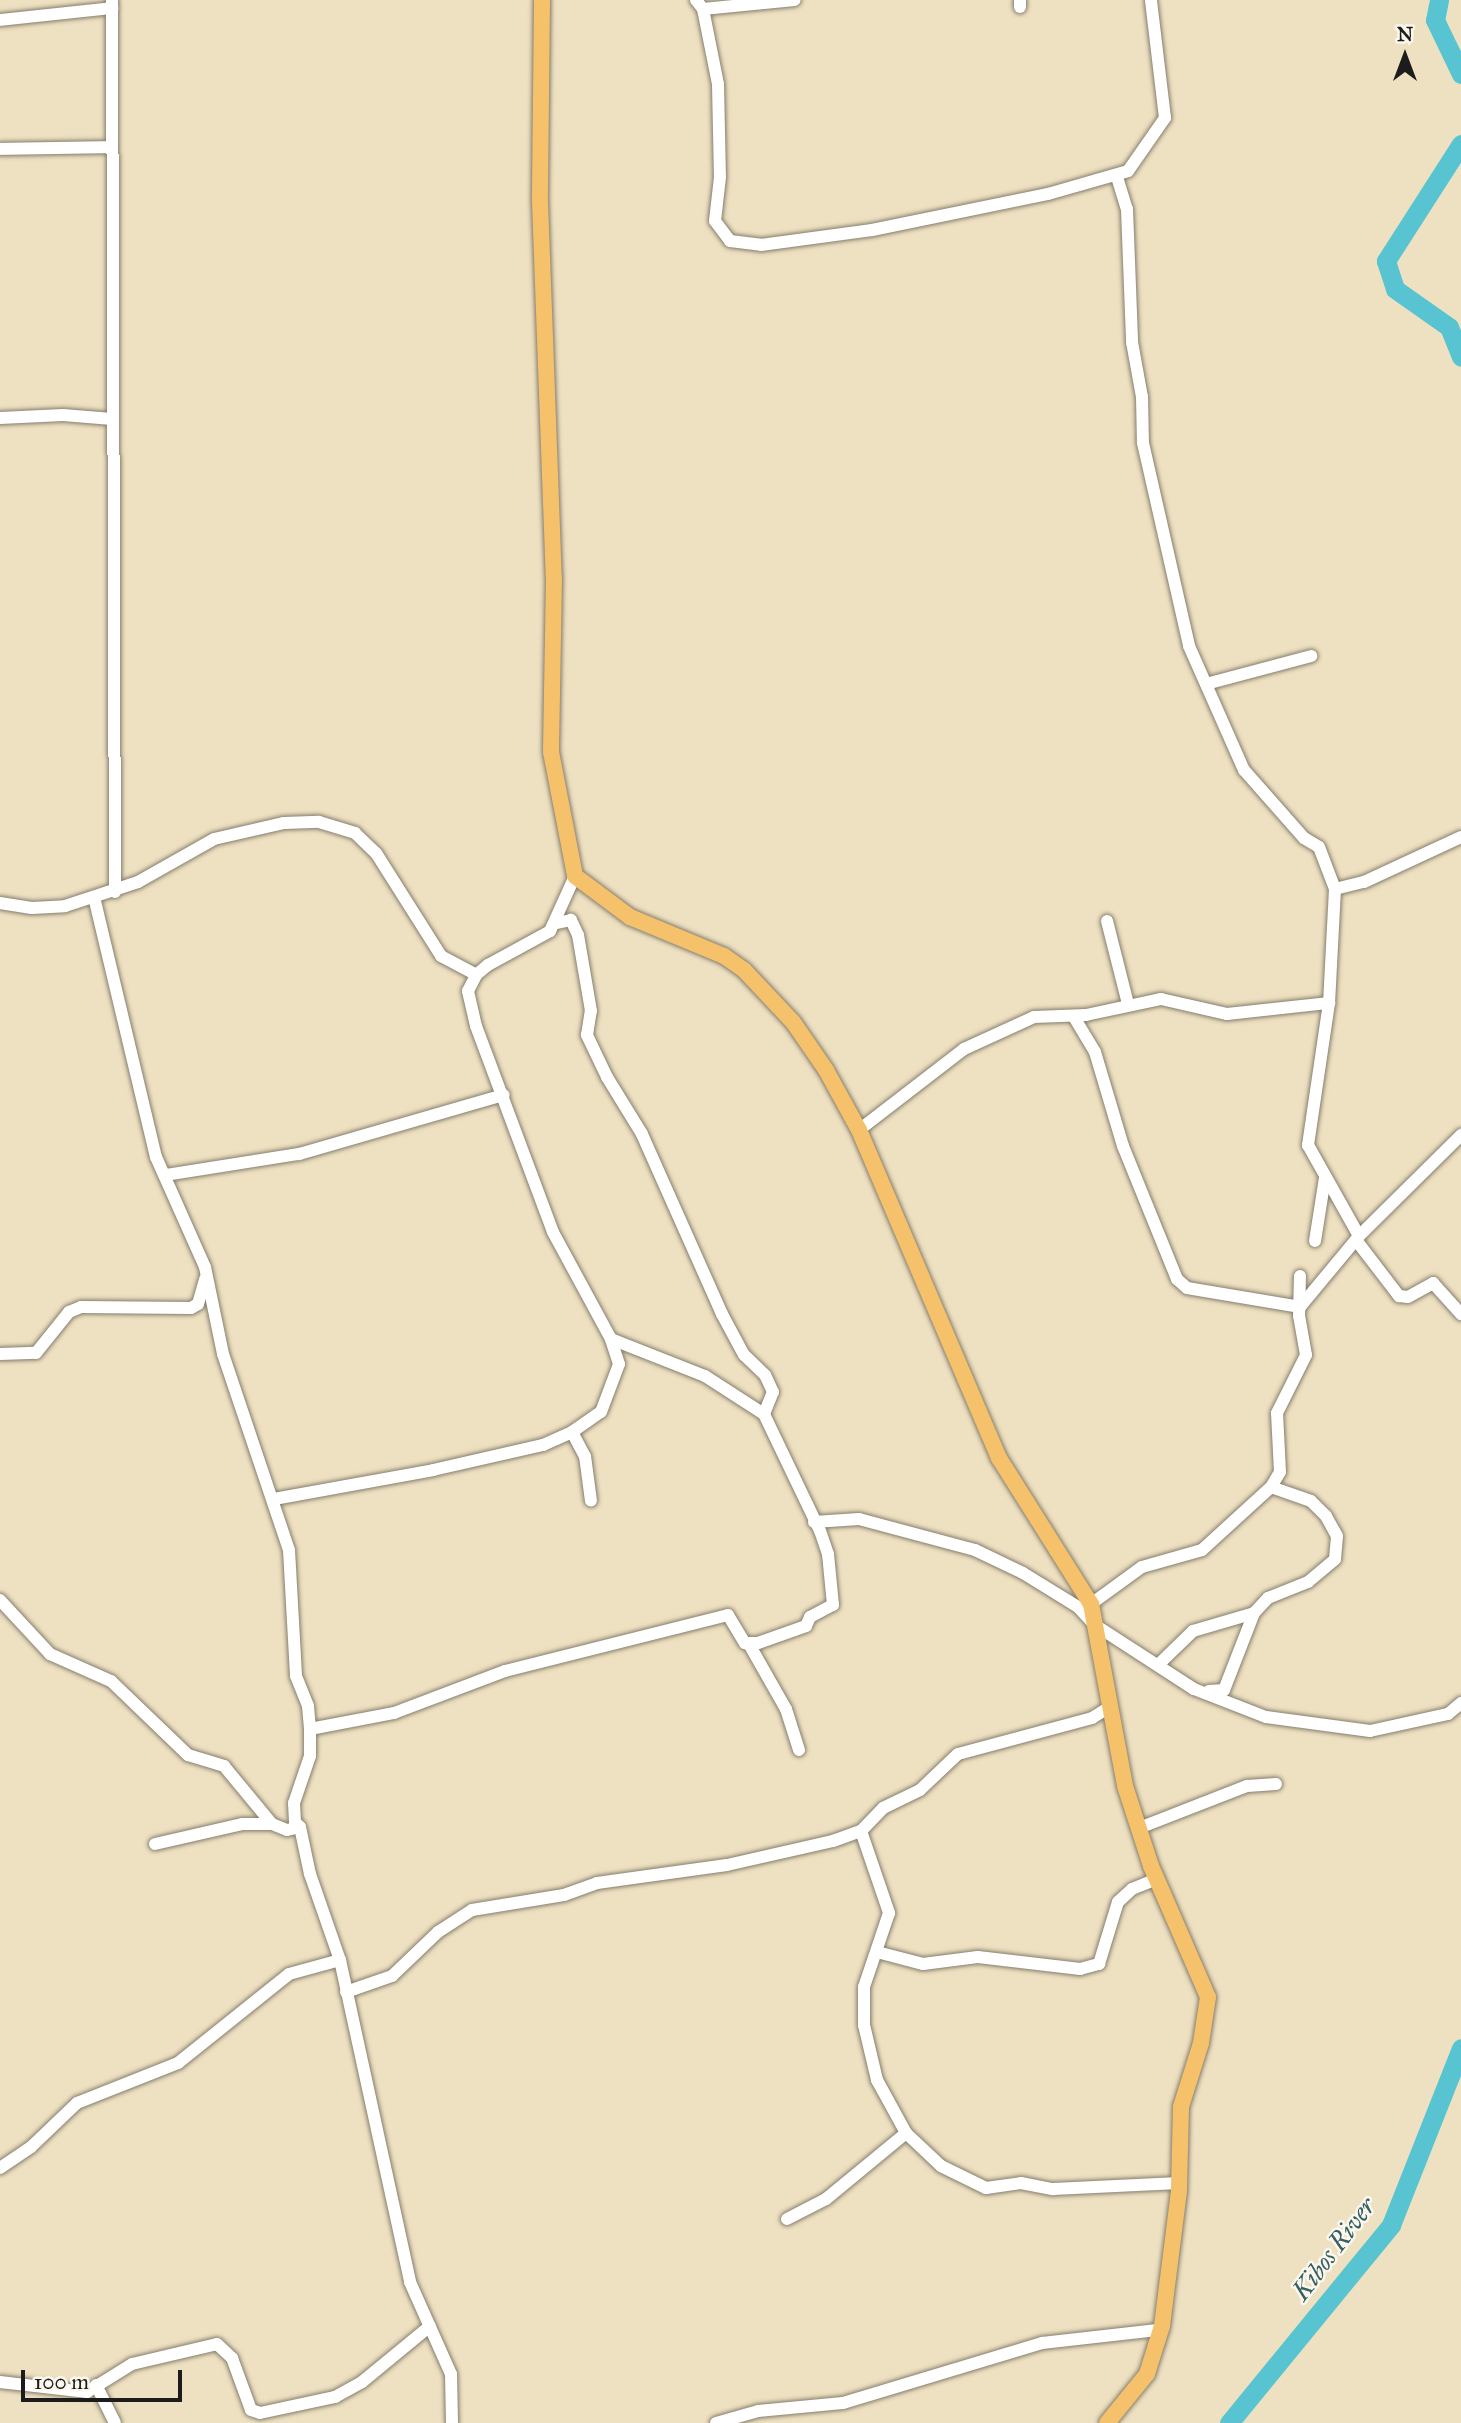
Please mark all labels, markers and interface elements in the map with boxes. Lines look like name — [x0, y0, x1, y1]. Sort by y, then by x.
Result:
north arrow — [1370, 21, 1440, 91]
text: N — [1397, 23, 1413, 46]
water label: Kibos River — [1285, 2192, 1383, 2306]
scale bar — [24, 2356, 186, 2400]
text: 100 m — [34, 2369, 89, 2395]

